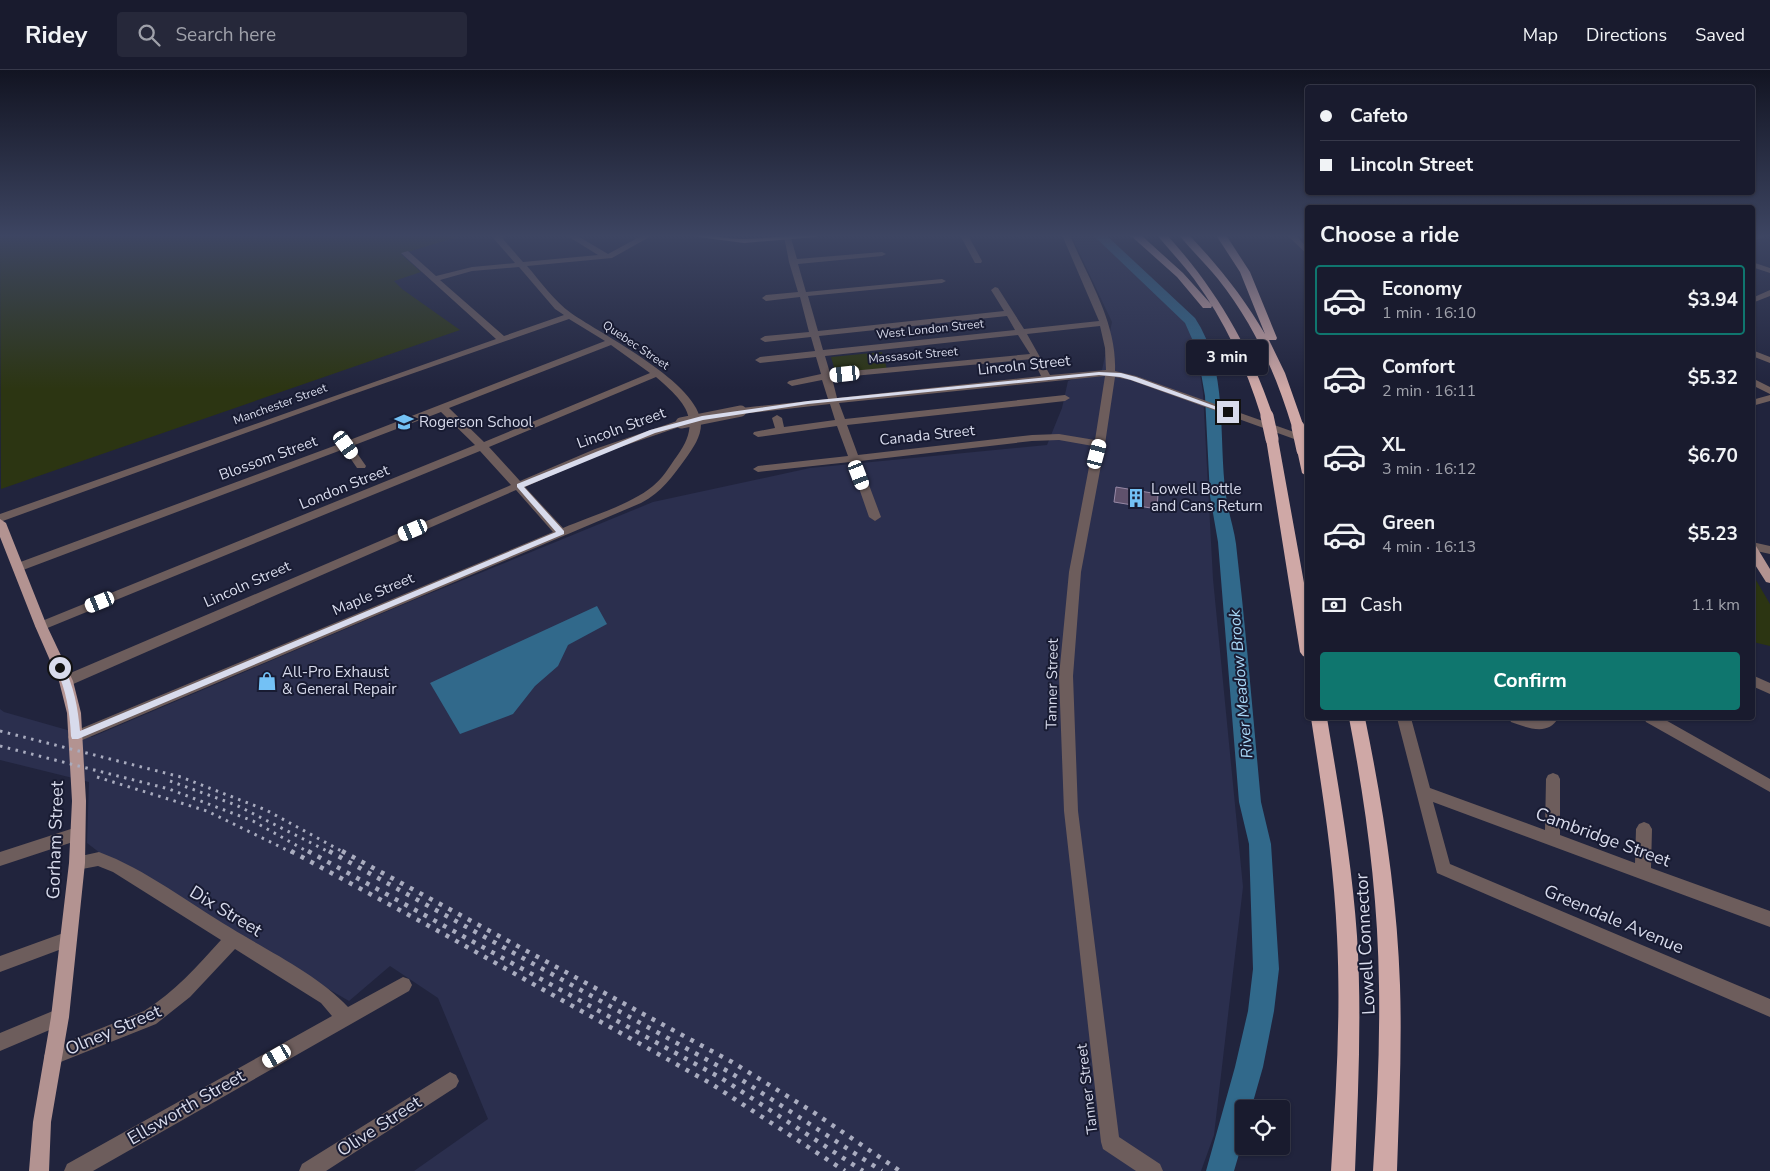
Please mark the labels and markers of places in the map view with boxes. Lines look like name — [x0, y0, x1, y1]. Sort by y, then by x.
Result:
school or university icon: Rogerson School — [393, 411, 415, 433]
place label: Rogerson School — [419, 412, 534, 432]
place label: Lowell Bottle and Cans Return — [1151, 479, 1263, 516]
building icon: Lowell Bottle and Cans Return — [1125, 487, 1147, 509]
place label: All-Pro Exhaust & General Repair — [282, 662, 397, 699]
shop icon: All-Pro Exhaust & General Repair — [256, 670, 278, 692]

